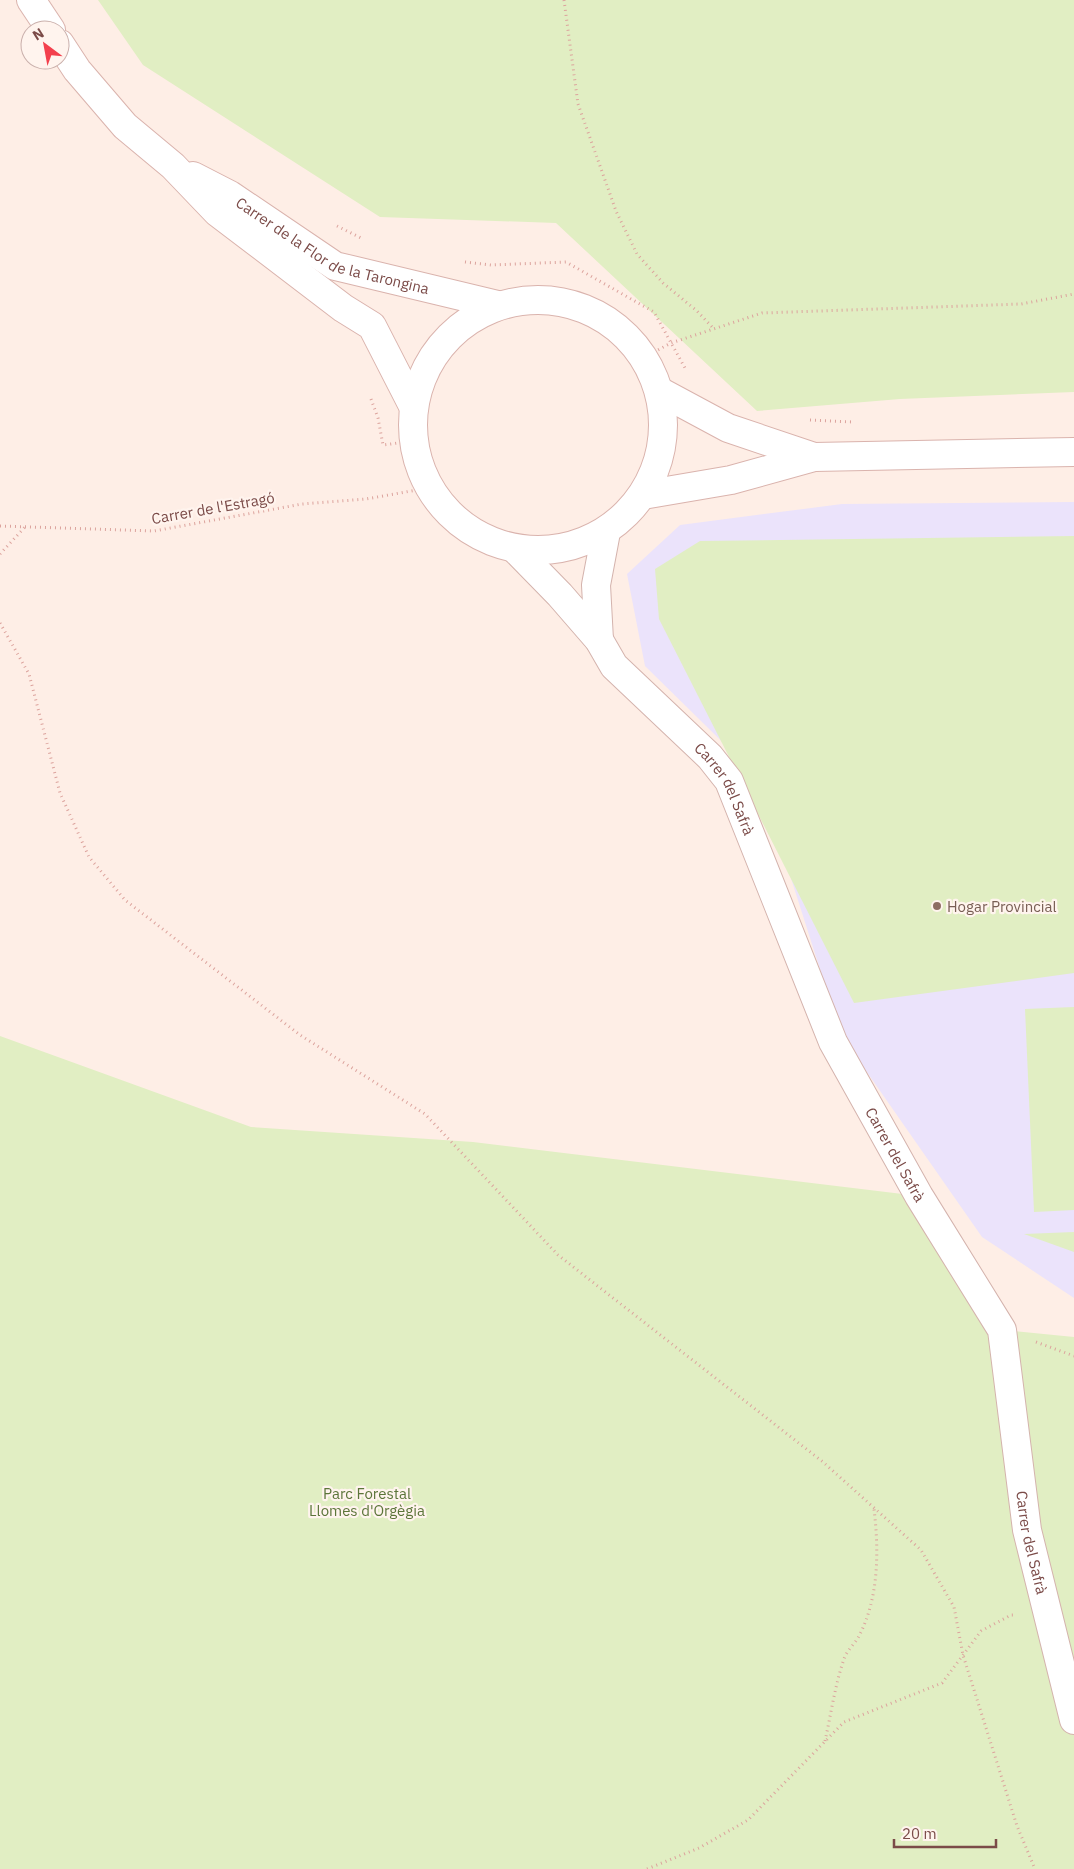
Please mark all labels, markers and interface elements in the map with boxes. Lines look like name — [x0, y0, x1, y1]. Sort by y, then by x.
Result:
north arrow — [20, 20, 70, 70]
text: N — [29, 24, 47, 44]
street label: Carrer de la Flor de la Tarongina — [232, 192, 431, 298]
street label: Carrer de l'Estragó — [150, 488, 276, 528]
street label: Carrer del Safrà — [691, 738, 759, 838]
place label: Hogar Provincial — [947, 897, 1057, 916]
marker: Hogar Provincial — [931, 900, 943, 912]
street label: Carrer del Safrà — [862, 1104, 930, 1205]
park label: Parc Forestal Llomes d'Orgègia — [309, 1484, 425, 1520]
street label: Carrer del Safrà — [1013, 1490, 1052, 1596]
scale bar — [894, 1816, 996, 1848]
text: 20 m — [902, 1824, 937, 1843]

